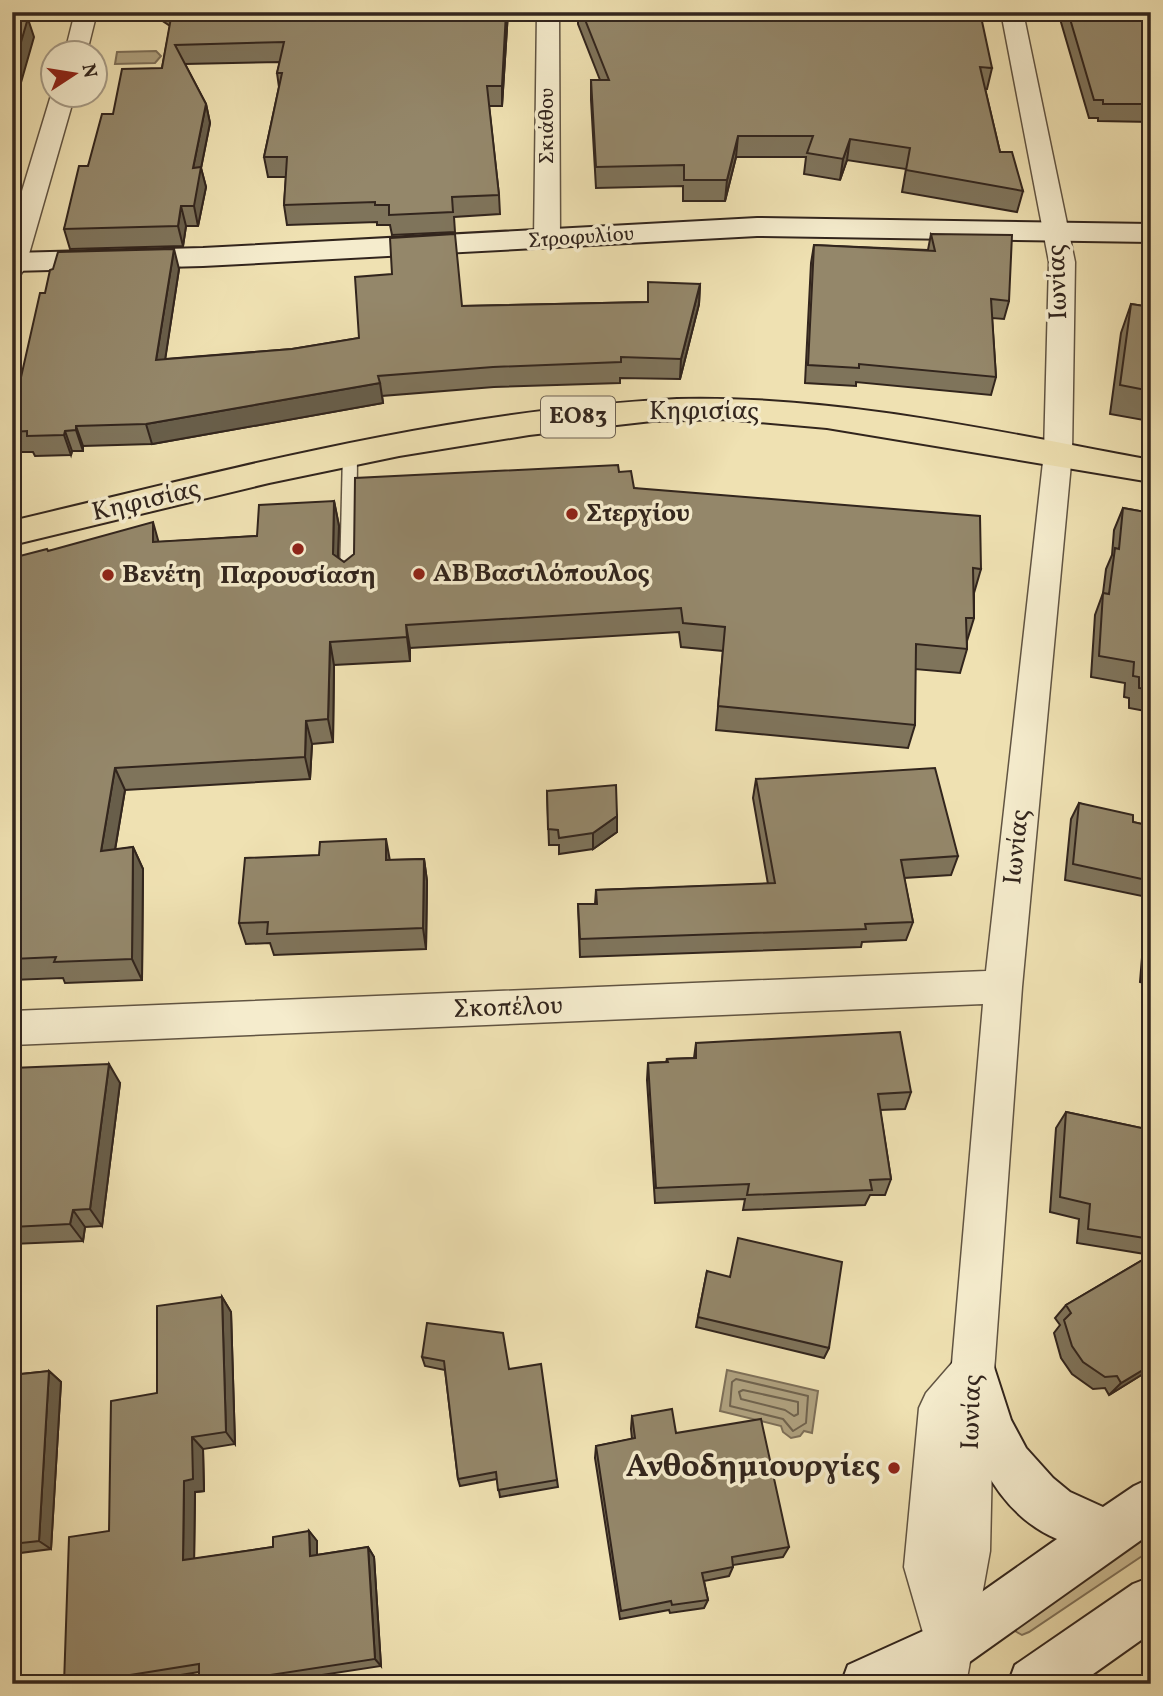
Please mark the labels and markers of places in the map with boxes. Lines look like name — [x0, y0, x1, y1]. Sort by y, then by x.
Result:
place label: Στεργίου — [586, 496, 690, 532]
marker: Στεργίου — [564, 506, 580, 522]
marker: Παρουσίαση — [290, 541, 306, 557]
place label: ΑΒ Βασιλόπουλος — [433, 556, 650, 592]
place label: Βενέτη — [122, 557, 202, 593]
place label: Παρουσίαση — [220, 558, 376, 594]
marker: ΑΒ Βασιλόπουλος — [411, 566, 427, 582]
marker: Βενέτη — [100, 567, 116, 583]
place label: Ανθοδημιουργίες — [626, 1446, 880, 1490]
marker: Ανθοδημιουργίες — [886, 1460, 902, 1476]

